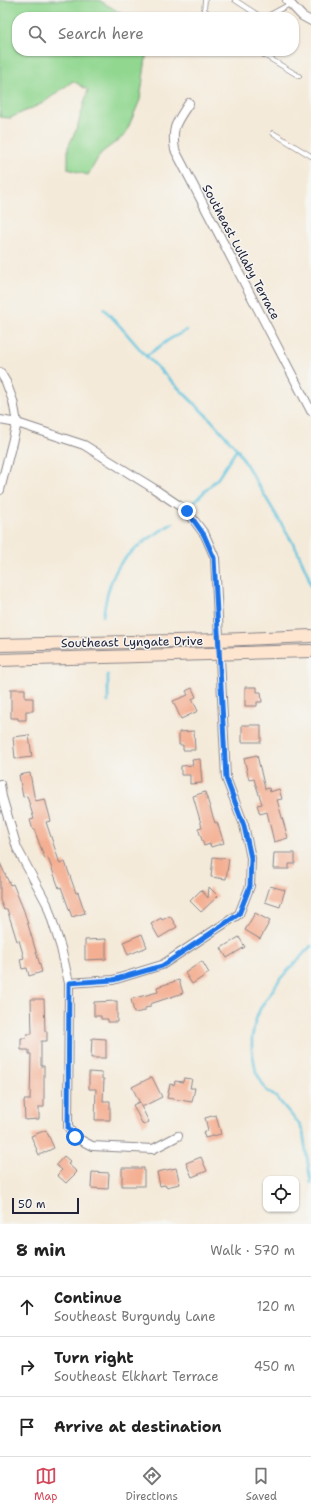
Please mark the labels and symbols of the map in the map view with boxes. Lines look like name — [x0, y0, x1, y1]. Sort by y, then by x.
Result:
street label: Southeast Lullaby Terrace — [199, 182, 284, 322]
route end — [178, 502, 196, 520]
street label: Southeast Lyngate Drive — [61, 633, 203, 651]
route start — [66, 1128, 84, 1146]
scale bar — [12, 1196, 79, 1215]

